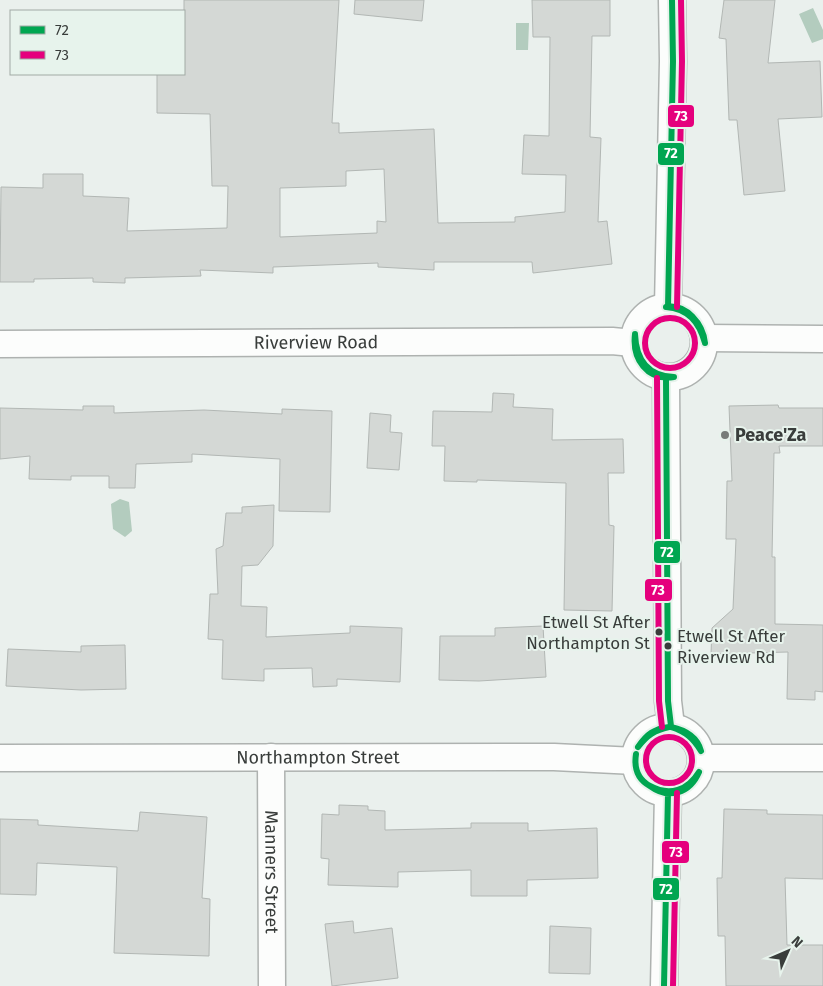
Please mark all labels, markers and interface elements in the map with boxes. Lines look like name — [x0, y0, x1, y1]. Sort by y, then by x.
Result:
legend — [10, 10, 185, 75]
text: 72 — [55, 21, 69, 39]
text: 73 — [55, 46, 69, 64]
line badge: 73 — [667, 104, 695, 128]
text: 73 — [674, 108, 688, 125]
line badge: 72 — [657, 142, 685, 166]
text: 72 — [664, 145, 678, 162]
street label: Riverview Road — [254, 331, 378, 354]
place label: Peace'Za — [735, 424, 807, 446]
marker: Peace'Za — [719, 429, 731, 441]
line badge: 72 — [653, 540, 681, 564]
text: 72 — [660, 544, 674, 561]
line badge: 73 — [644, 578, 673, 602]
text: 73 — [651, 582, 665, 599]
place label: Etwell St After Northampton St — [526, 612, 651, 654]
place label: Etwell St After Riverview Rd — [677, 626, 785, 668]
marker: Etwell St After Northampton St — [654, 627, 664, 637]
marker: Etwell St After Riverview Rd — [663, 641, 673, 651]
street label: Northampton Street — [236, 746, 400, 769]
street label: Manners Street — [260, 810, 283, 934]
line badge: 73 — [661, 840, 690, 864]
text: 73 — [669, 844, 683, 861]
line badge: 72 — [652, 877, 680, 901]
text: 72 — [659, 881, 673, 898]
north arrow — [763, 926, 813, 976]
text: N — [788, 933, 806, 951]

